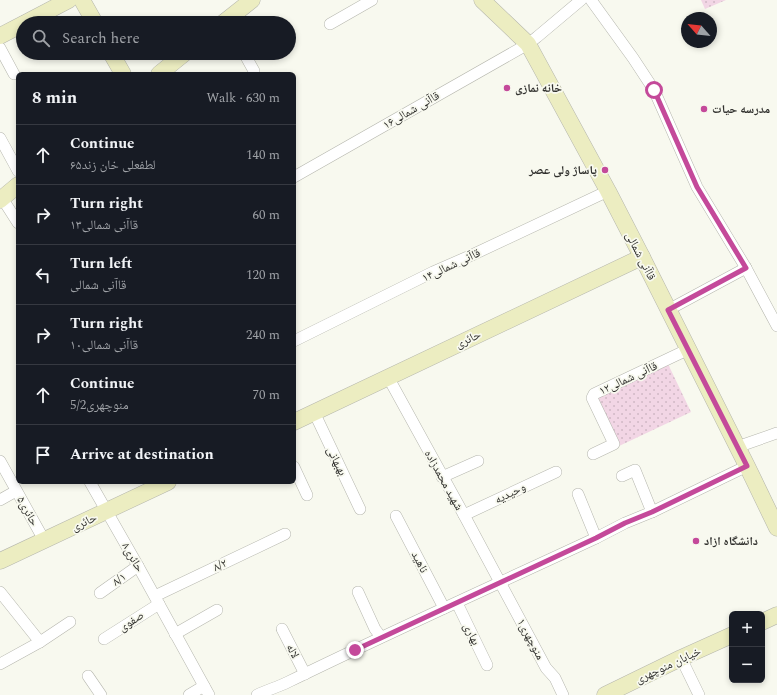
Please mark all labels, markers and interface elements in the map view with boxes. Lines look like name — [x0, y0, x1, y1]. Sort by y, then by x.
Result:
north arrow — [681, 12, 717, 48]
search box — [16, 16, 296, 60]
icon: search — [30, 27, 52, 49]
text: Search here — [62, 27, 140, 50]
place label: خانه نمازی — [515, 79, 562, 98]
route start — [645, 81, 663, 99]
marker: خانه نمازی — [502, 83, 512, 93]
text: 8 min — [32, 85, 77, 111]
street label: قاآنی شمالی۱۶ — [379, 86, 443, 134]
text: Walk · 630 m — [206, 88, 280, 108]
place label: مدرسه حیات — [712, 100, 771, 119]
marker: مدرسه حیات — [699, 104, 709, 114]
text: Continue — [70, 132, 135, 155]
icon: ahead — [32, 144, 54, 166]
text: 140 m — [246, 145, 280, 165]
text: لطفعلی خان زند۶۵ — [70, 155, 156, 175]
place label: پاساژ ولی عصر — [528, 161, 597, 180]
marker: پاساژ ولی عصر — [600, 165, 610, 175]
text: Turn right — [70, 192, 143, 215]
icon: right — [32, 204, 54, 226]
text: 60 m — [253, 205, 280, 225]
text: قاآنی شمالی۱۳ — [70, 215, 138, 235]
street label: قاآنی شمالی — [620, 229, 661, 284]
street label: قاآنی شمالی۱۴ — [419, 244, 484, 287]
text: Turn left — [70, 252, 132, 275]
icon: left — [32, 264, 54, 286]
text: 120 m — [246, 265, 280, 285]
text: قاآنی شمالی — [70, 275, 127, 295]
text: Turn right — [70, 312, 143, 335]
icon: right — [32, 324, 54, 346]
text: 240 m — [246, 325, 280, 345]
street label: حائری — [452, 325, 484, 354]
text: قاآنی شمالی۱۰ — [70, 335, 138, 355]
street label: قاآنی شمالی۱۲ — [596, 357, 661, 400]
text: Continue — [70, 372, 135, 395]
icon: ahead — [32, 384, 54, 406]
text: 70 m — [253, 385, 280, 405]
text: 5/2منوچهری — [70, 395, 129, 415]
text: Arrive at destination — [70, 443, 214, 466]
street label: بهبهانی — [321, 443, 352, 479]
icon: arrive — [32, 444, 54, 466]
street label: شهید محمدزاده — [419, 446, 468, 514]
street label: وحیدیه — [491, 478, 529, 509]
street label: حائری۵ — [12, 493, 44, 530]
street label: حائری — [68, 508, 100, 537]
place label: دانشگاه ازاد — [704, 532, 758, 551]
marker: دانشگاه ازاد — [691, 536, 701, 546]
street label: حائری۸ — [116, 539, 149, 576]
street label: ناهید — [406, 548, 433, 577]
street label: ۸/۲ — [210, 554, 230, 577]
street label: ۸/۱ — [108, 568, 130, 591]
street label: صفوی — [115, 606, 148, 637]
map controls — [729, 611, 765, 683]
button: + — [729, 611, 765, 647]
street label: منوچهری۱ — [512, 615, 549, 663]
street label: بهاری — [458, 620, 485, 649]
street label: لاله — [281, 641, 304, 662]
route end — [346, 641, 364, 659]
street label: خیابان منوچهری — [632, 642, 704, 689]
button: − — [729, 647, 765, 683]

